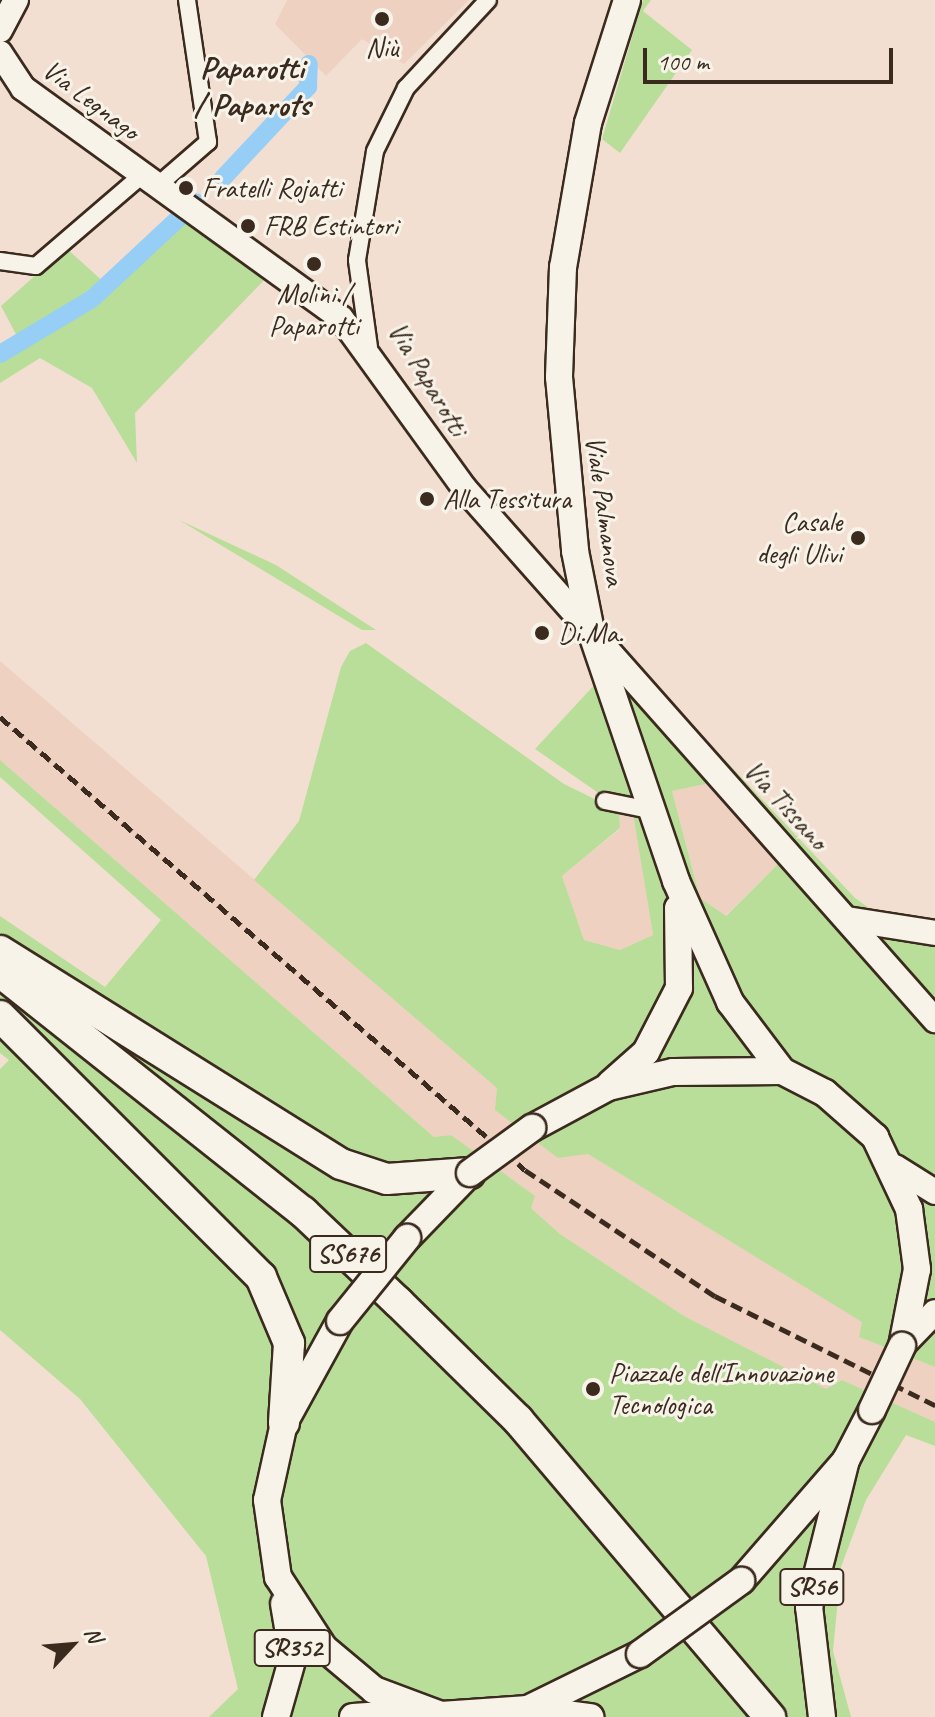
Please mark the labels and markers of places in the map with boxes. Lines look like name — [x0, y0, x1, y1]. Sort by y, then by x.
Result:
marker: Niù — [373, 10, 391, 28]
place label: Niù — [366, 31, 398, 65]
place label: Fratelli Rojatti — [202, 171, 342, 205]
marker: Fratelli Rojatti — [177, 179, 195, 197]
place label: FRB Estintori — [264, 209, 398, 243]
marker: FRB Estintori — [239, 217, 257, 235]
marker: Molini / Paparotti — [305, 255, 323, 273]
place label: Molini / Paparotti — [269, 277, 359, 343]
place label: Alla Tessitura — [443, 482, 571, 516]
marker: Alla Tessitura — [418, 490, 436, 508]
place label: Casale degli Ulivi — [756, 505, 842, 571]
marker: Casale degli Ulivi — [849, 529, 867, 547]
place label: Di.Ma. — [558, 616, 623, 650]
marker: Di.Ma. — [533, 624, 551, 642]
place label: Piazzale dell'Innovazione Tecnologica — [609, 1356, 833, 1422]
marker: Piazzale dell'Innovazione Tecnologica — [584, 1380, 602, 1398]

